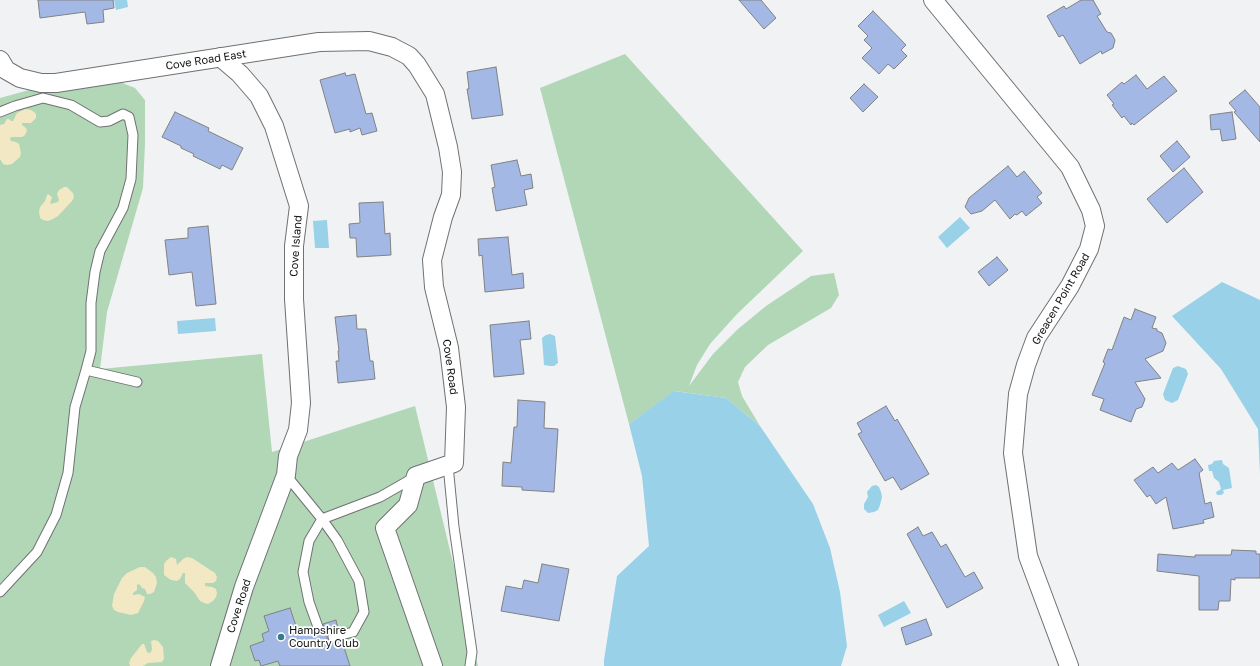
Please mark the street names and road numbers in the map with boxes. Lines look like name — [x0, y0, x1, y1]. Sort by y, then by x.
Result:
street label: Cove Road East — [165, 47, 247, 73]
street label: Cove Island — [287, 215, 305, 277]
street label: Greacen Point Road — [1029, 251, 1093, 347]
street label: Cove Road — [440, 338, 460, 396]
street label: Cove Road — [224, 577, 254, 635]

